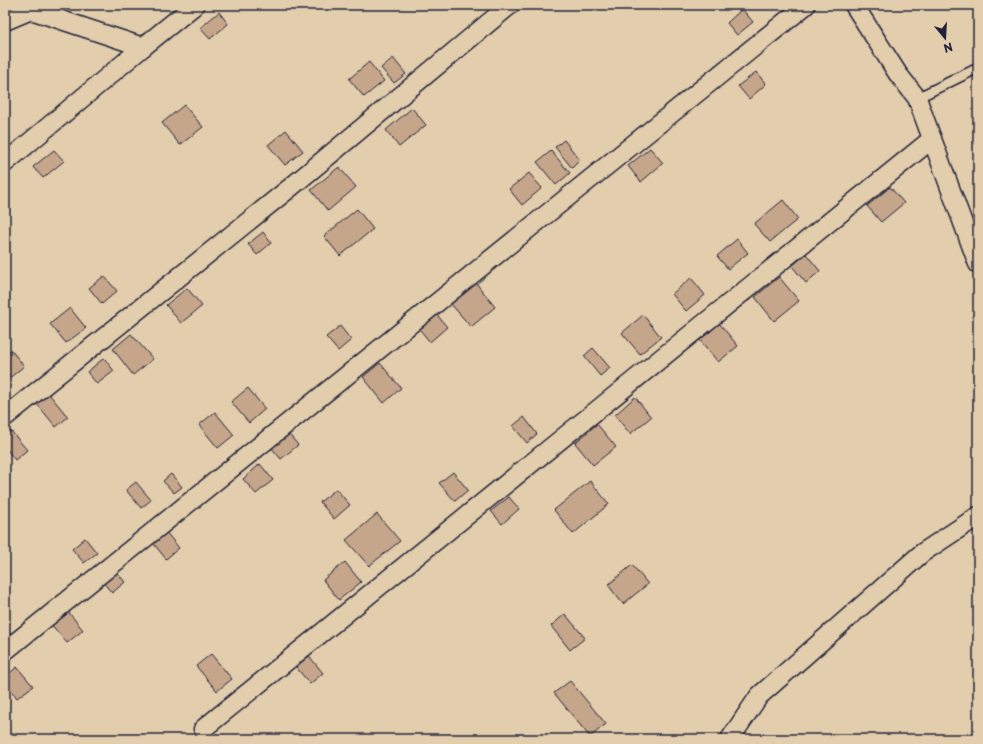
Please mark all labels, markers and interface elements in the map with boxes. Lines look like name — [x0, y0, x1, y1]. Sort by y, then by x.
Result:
north arrow — [925, 18, 965, 58]
text: N — [941, 39, 955, 58]

